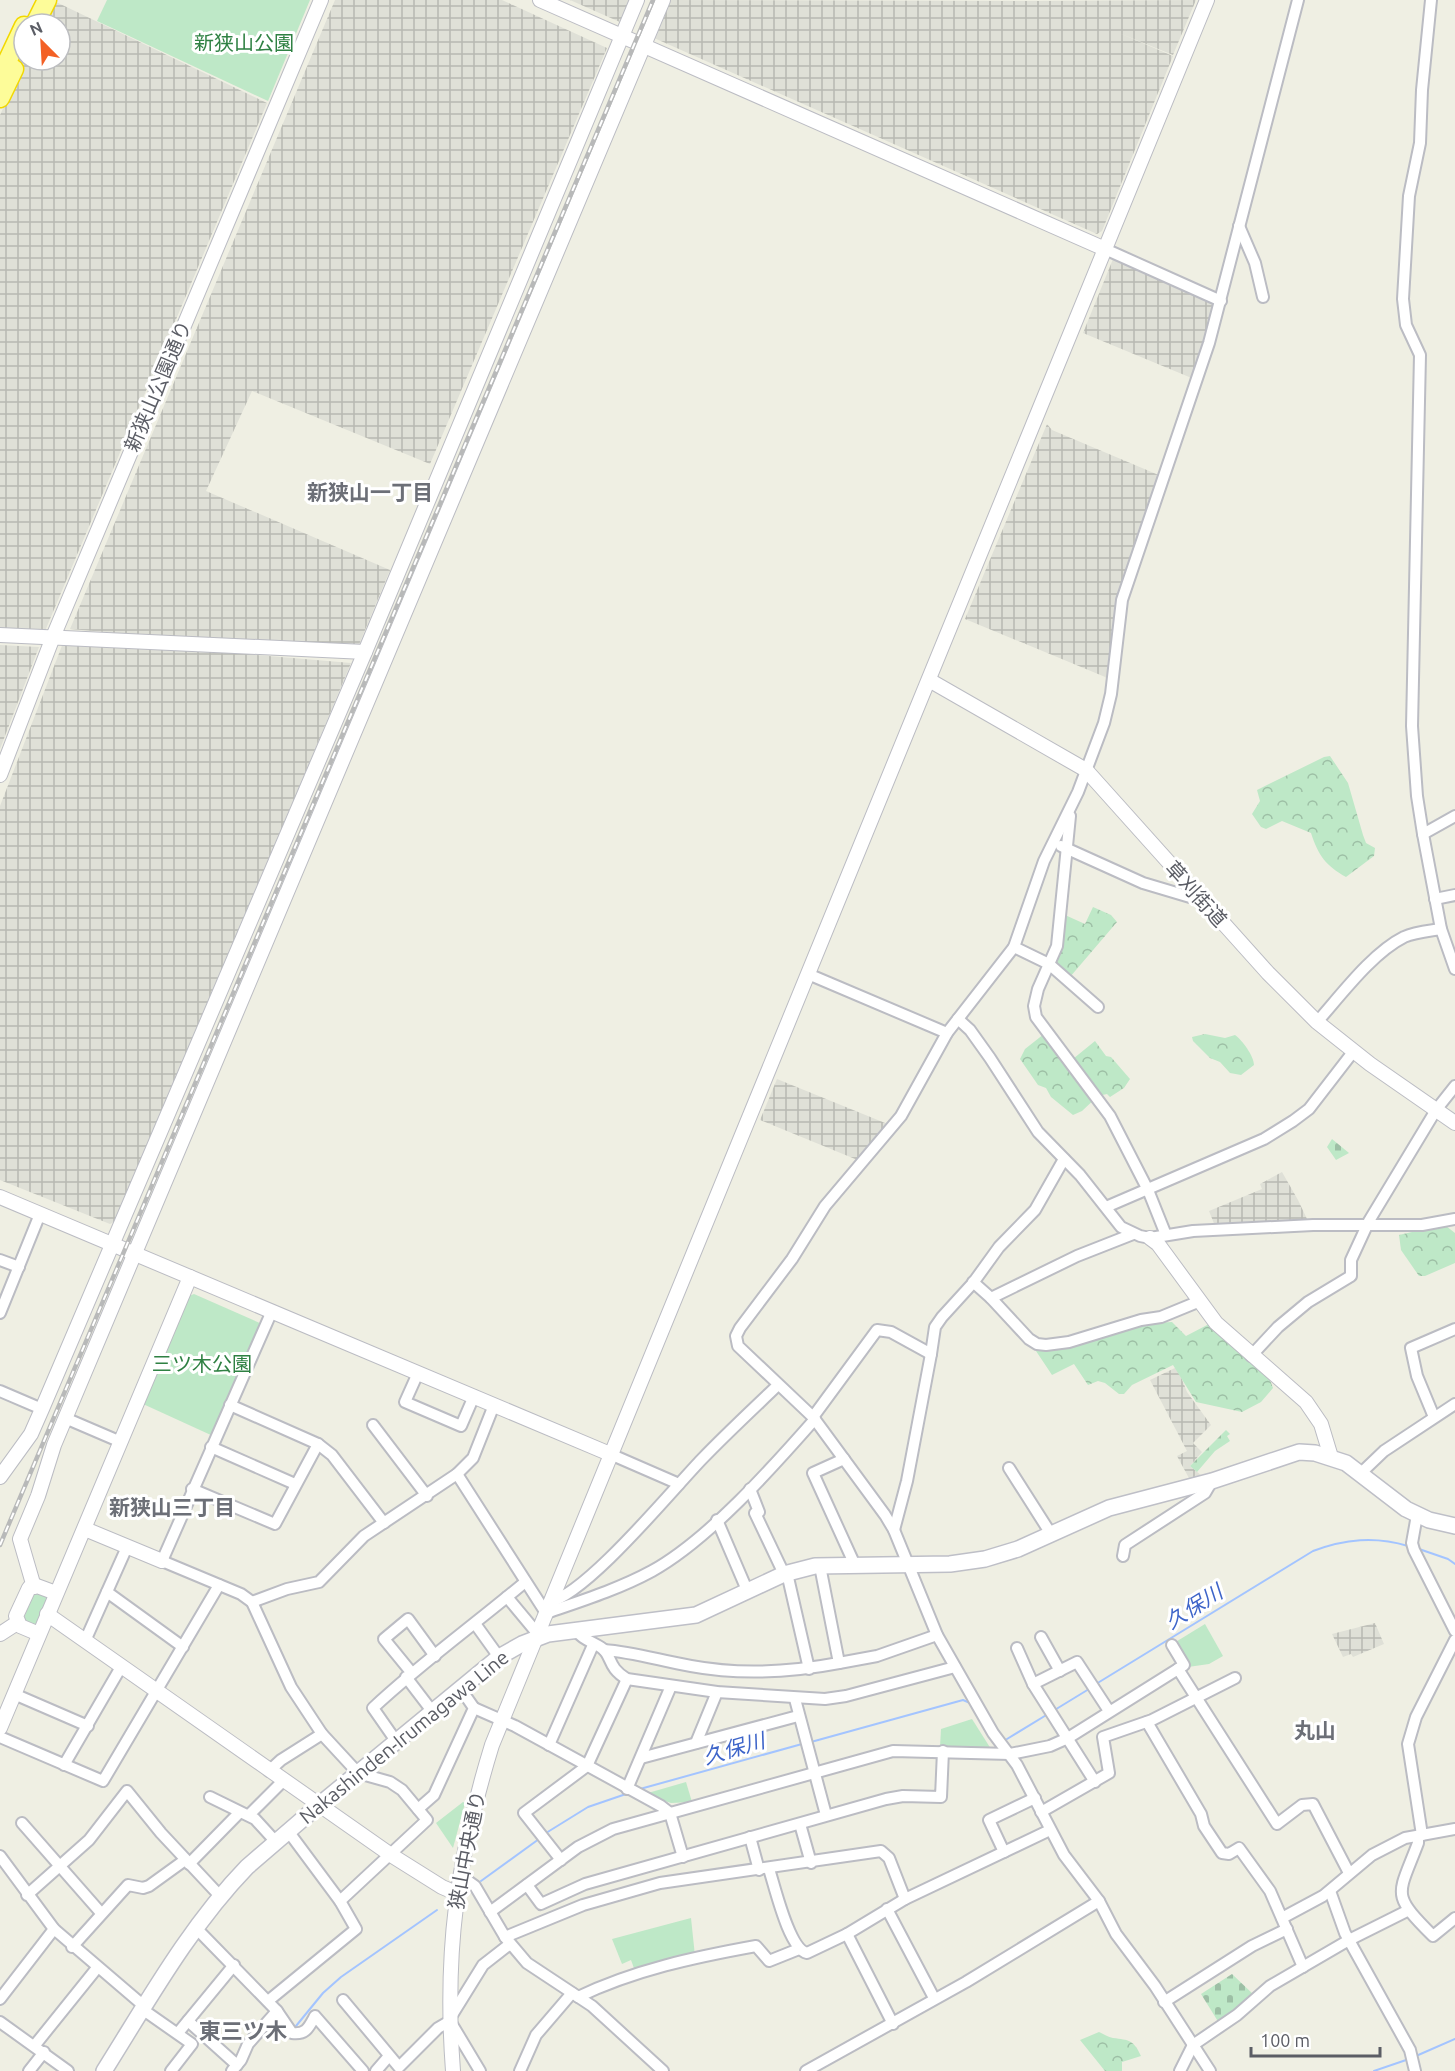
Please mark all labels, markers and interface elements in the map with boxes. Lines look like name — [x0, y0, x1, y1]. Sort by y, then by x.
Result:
north arrow — [12, 12, 72, 72]
text: N — [27, 18, 45, 39]
park label: 新狭山公園 — [194, 31, 294, 54]
street label: 新狭山公園通り — [120, 317, 195, 455]
district label: 新狭山一丁目 — [307, 480, 433, 504]
street label: 草刈街道 — [1161, 856, 1232, 931]
park label: 三ツ木公園 — [152, 1352, 252, 1375]
district label: 新狭山三丁目 — [109, 1495, 235, 1519]
water label: 久保川 — [1160, 1578, 1228, 1633]
street label: Nakashinden-Irumagawa Line — [294, 1645, 513, 1828]
district label: 丸山 — [1294, 1718, 1336, 1742]
water label: 久保川 — [700, 1727, 769, 1768]
street label: 狭山中央通り — [444, 1789, 489, 1911]
district label: 東三ツ木 — [199, 2018, 287, 2043]
scale bar — [1251, 2020, 1380, 2058]
text: 100 m — [1260, 2030, 1310, 2050]

